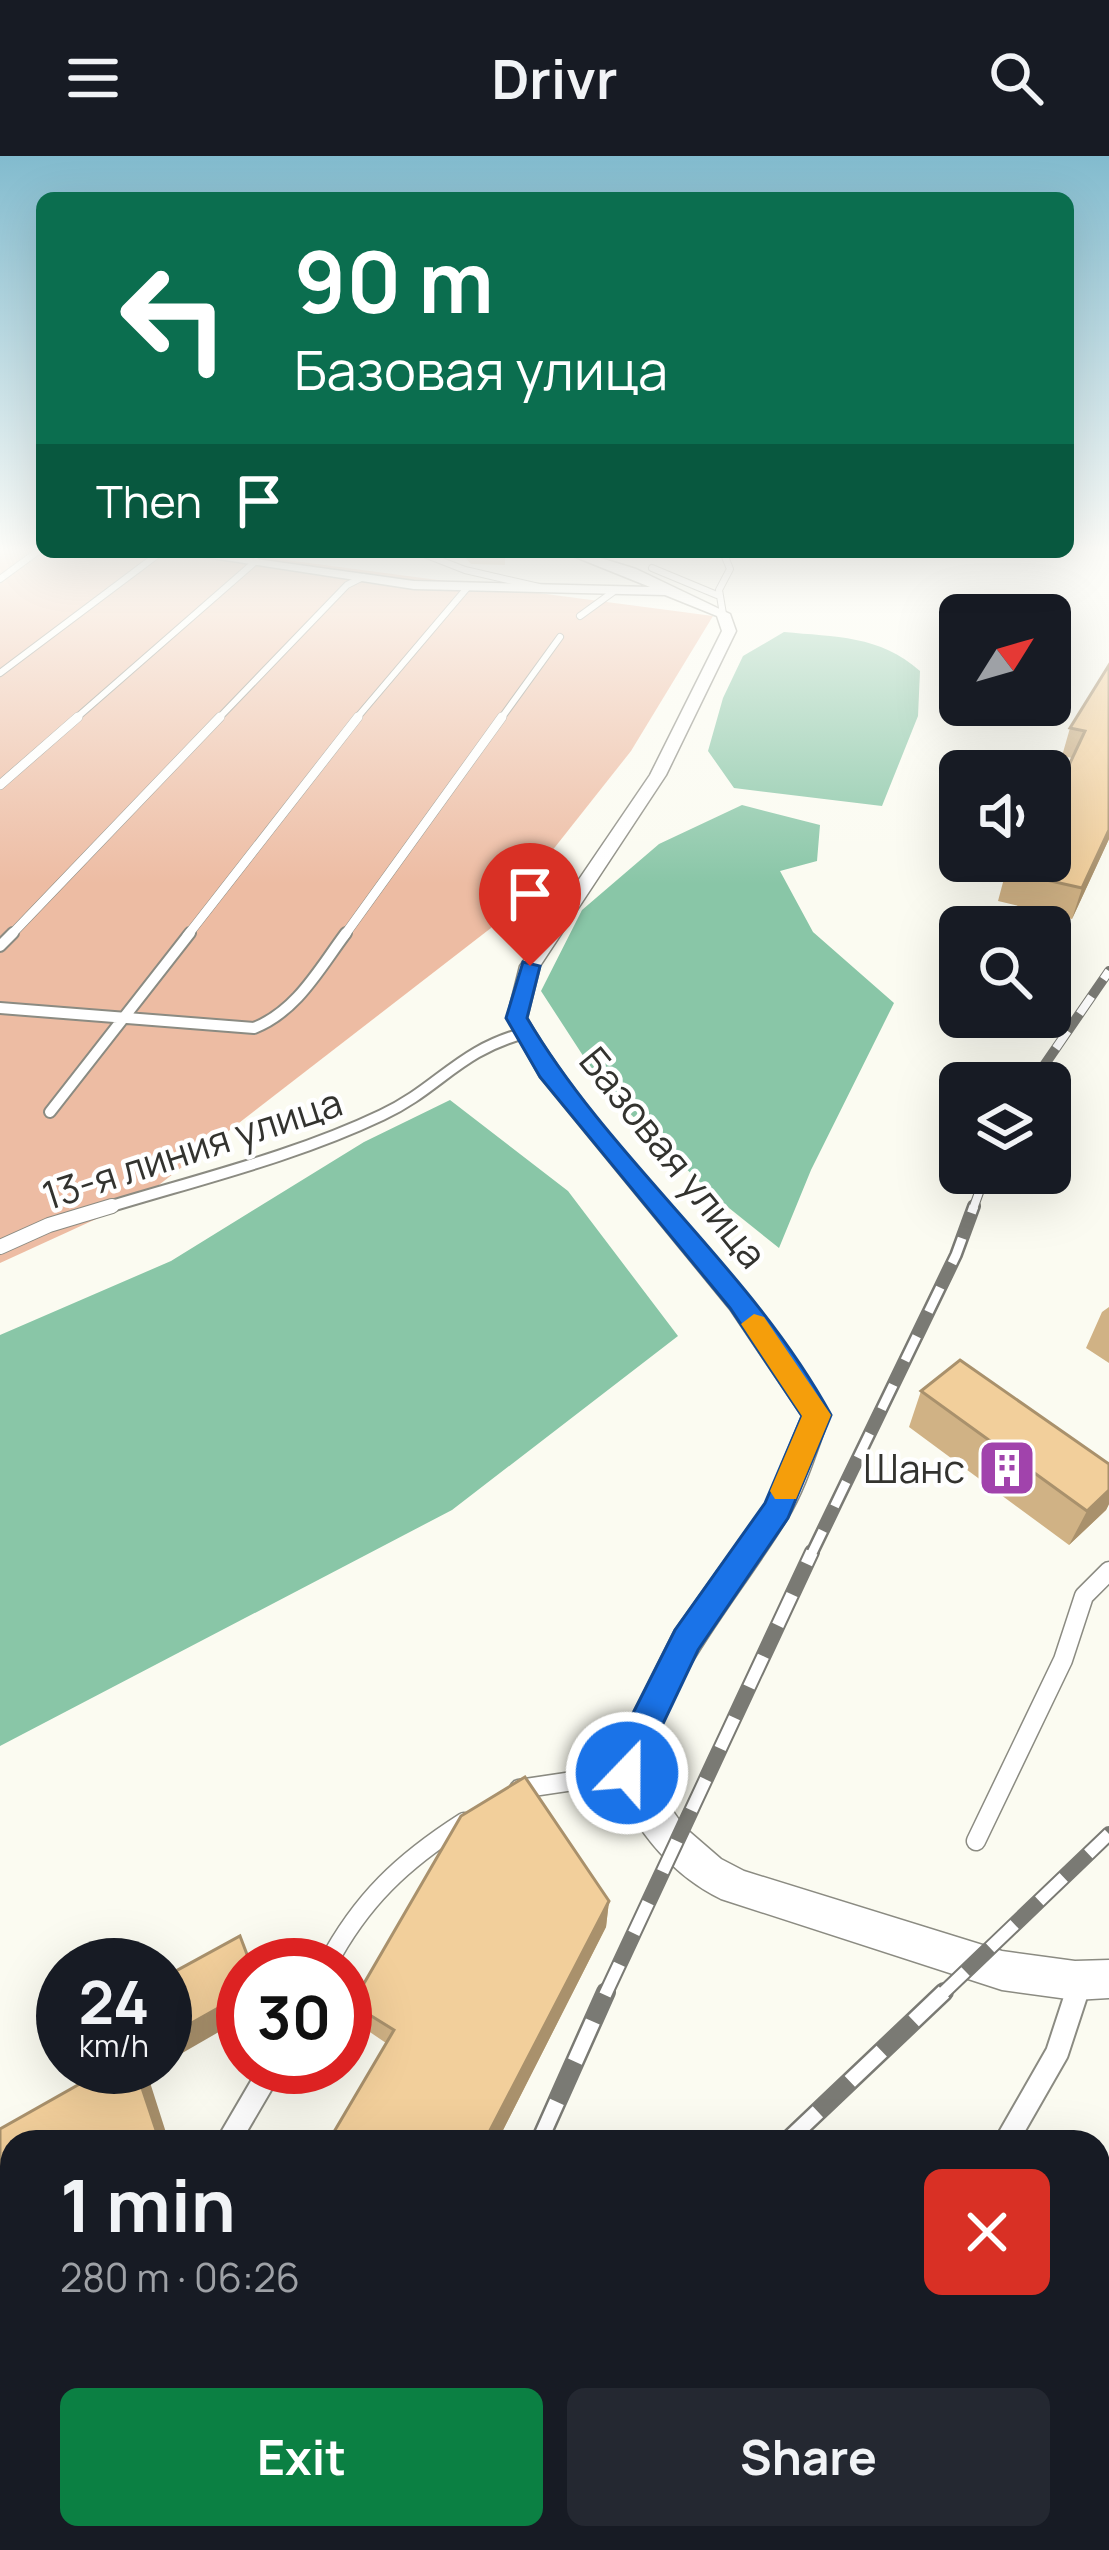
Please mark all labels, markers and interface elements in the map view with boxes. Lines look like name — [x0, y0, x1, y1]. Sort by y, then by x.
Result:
text: Drivr — [492, 41, 617, 115]
icon: menu — [60, 45, 126, 111]
icon: search — [983, 45, 1049, 111]
text: 90 m — [294, 223, 494, 338]
icon: left — [96, 240, 252, 396]
text: Базовая улица — [294, 332, 668, 406]
icon: arrive — [226, 468, 292, 534]
text: Then — [96, 470, 202, 532]
north arrow — [939, 594, 1071, 726]
map controls — [939, 594, 1071, 1194]
button: sound — [939, 750, 1071, 882]
pin — [479, 843, 581, 966]
icon: arrive — [497, 861, 563, 927]
button: search — [939, 906, 1071, 1038]
street label: Базовая улица — [568, 1035, 780, 1279]
button: layers — [939, 1062, 1071, 1194]
street label: 13-я линия улица — [35, 1074, 349, 1222]
building icon: Шанс — [976, 1437, 1038, 1499]
place label: Шанс — [863, 1441, 965, 1495]
position arrow — [564, 1710, 690, 1836]
speed limit sign: 30 — [216, 1938, 372, 2094]
text: 24 — [78, 1960, 150, 2042]
text: km/h — [79, 2025, 149, 2066]
text: 1 min — [60, 2155, 236, 2254]
button: close — [924, 2169, 1050, 2295]
text: 280 m · 06:26 — [60, 2250, 300, 2304]
button: Exit — [60, 2388, 543, 2526]
button: Share — [567, 2388, 1050, 2526]

